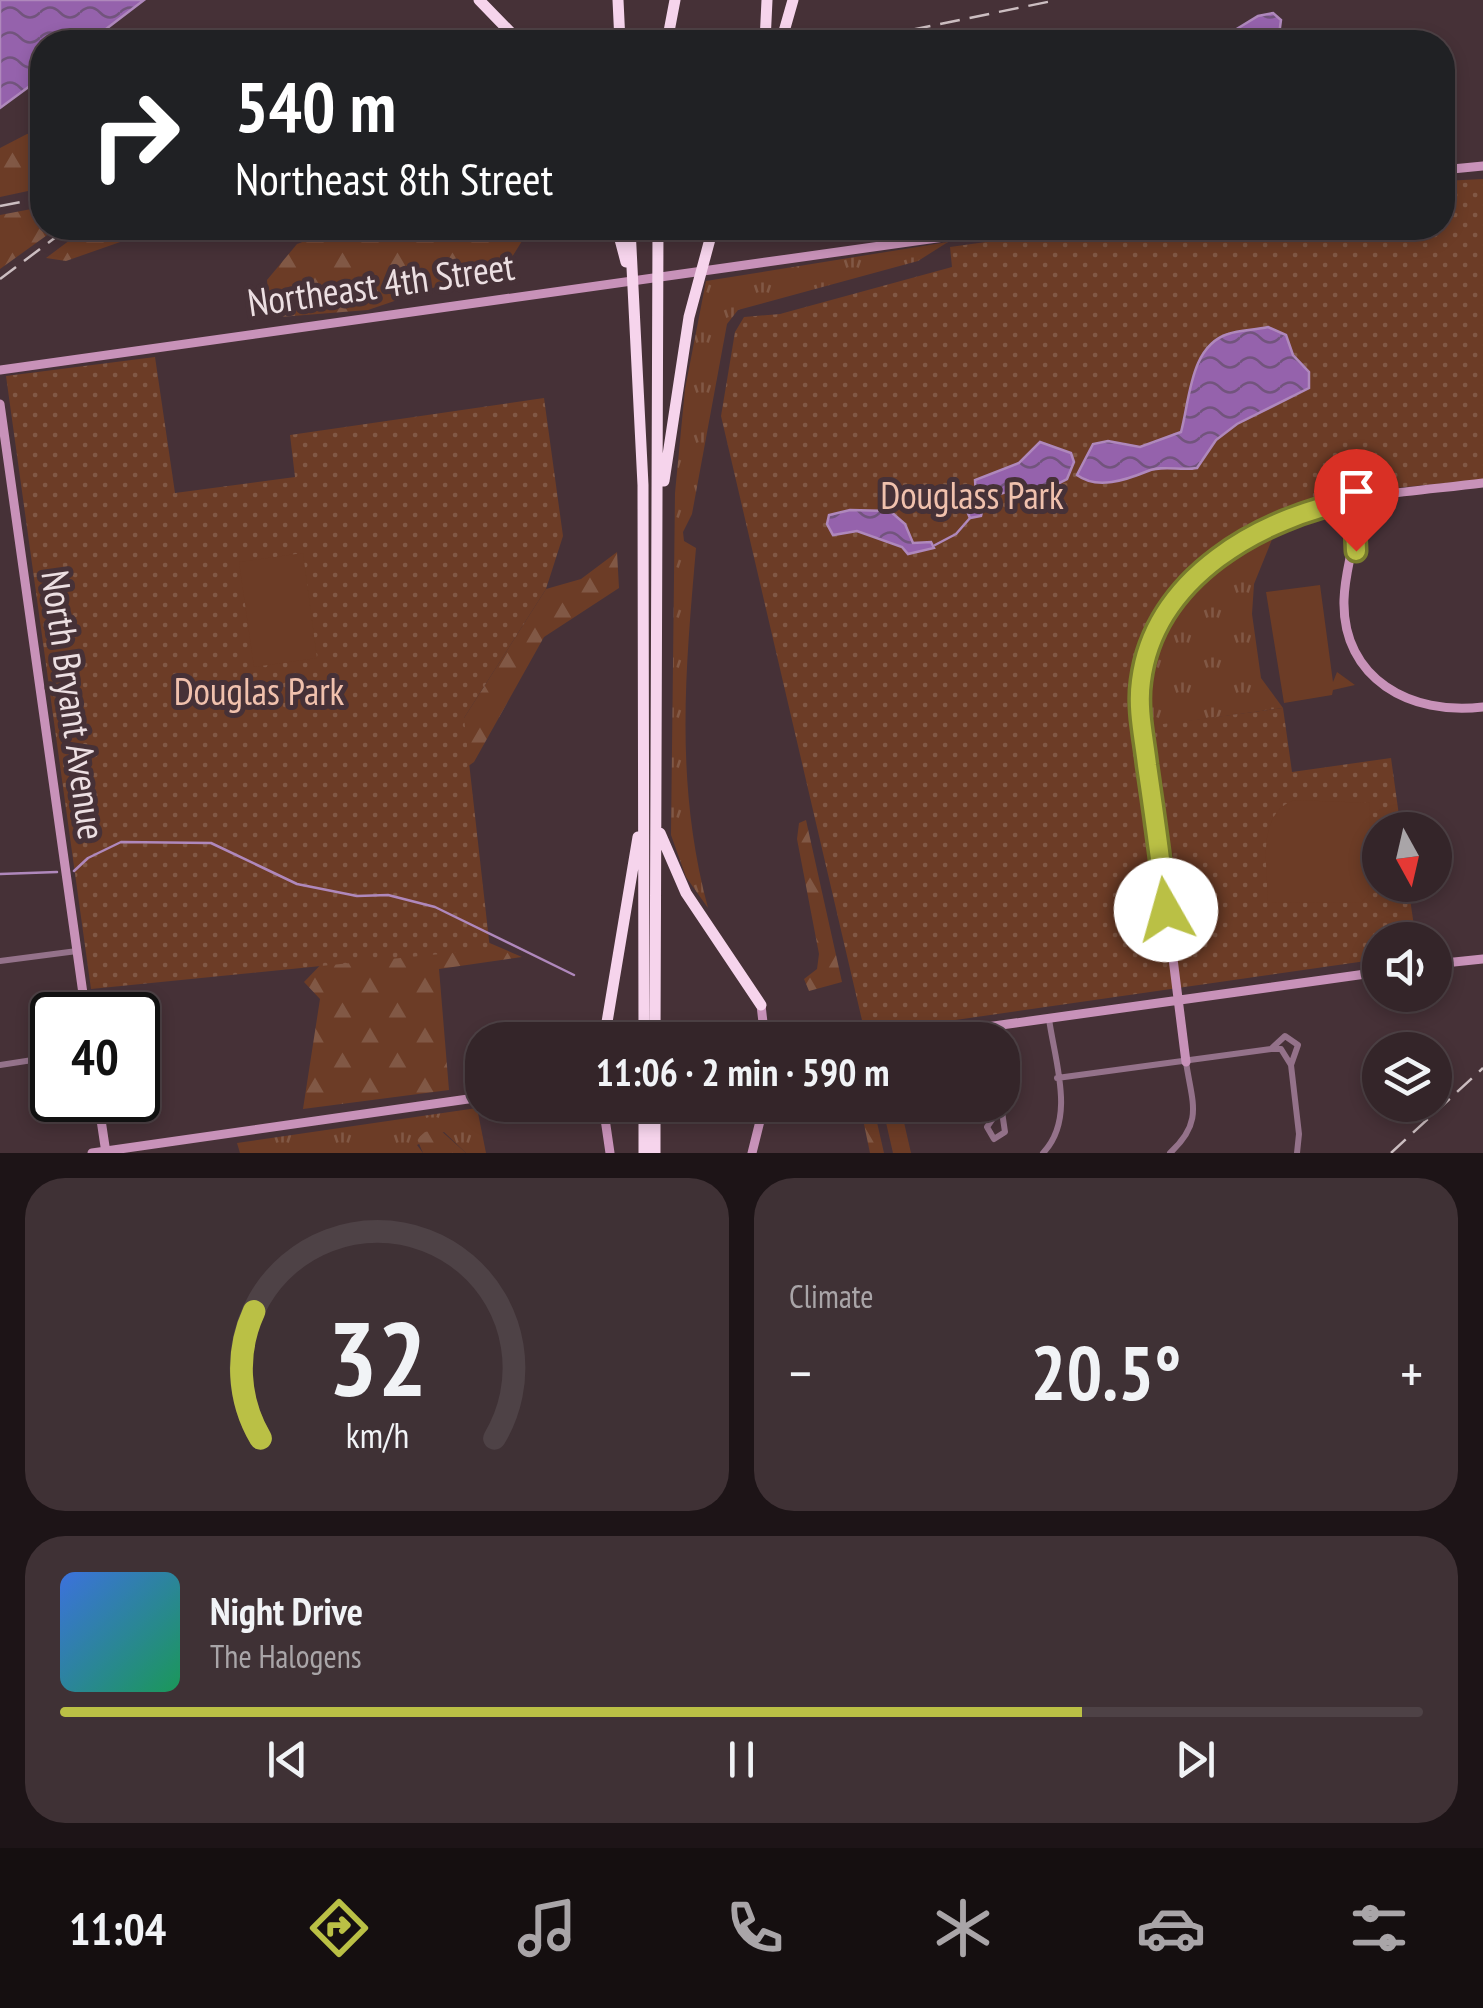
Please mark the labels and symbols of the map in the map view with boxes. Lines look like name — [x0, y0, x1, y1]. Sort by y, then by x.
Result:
street label: Northeast 4th Street — [244, 240, 518, 326]
pin — [1314, 449, 1399, 552]
park label: Douglass Park — [880, 470, 1064, 519]
street label: North Bryant Avenue — [31, 567, 118, 843]
park label: Douglas Park — [174, 666, 345, 715]
north arrow — [1362, 812, 1452, 902]
position arrow — [1114, 858, 1218, 962]
speed limit sign: 40 — [30, 992, 160, 1122]

